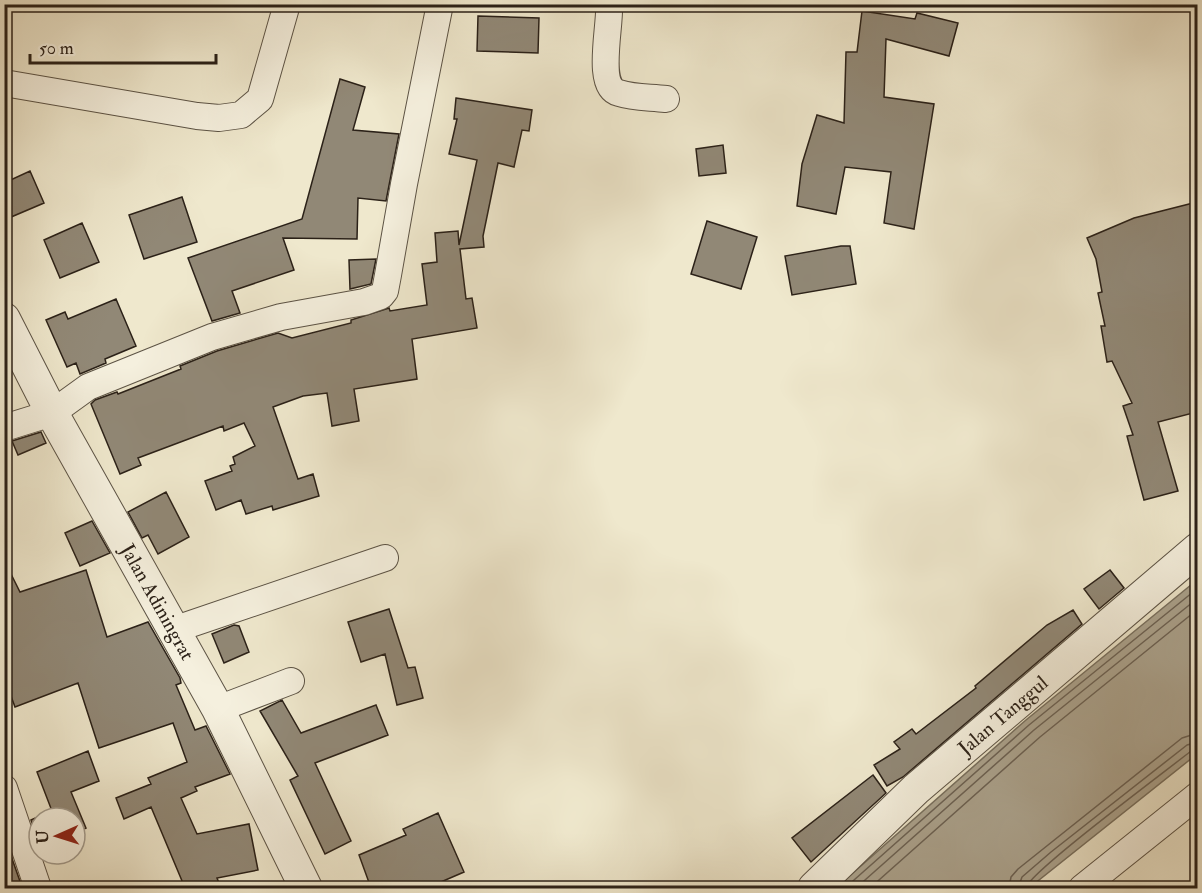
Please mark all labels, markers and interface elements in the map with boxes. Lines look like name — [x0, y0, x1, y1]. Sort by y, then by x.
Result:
scale bar — [30, 27, 216, 65]
text: 50 m — [39, 37, 74, 60]
street label: Jalan Adiningrat — [114, 538, 200, 665]
street label: Jalan Tanggul — [952, 670, 1053, 762]
north arrow — [27, 806, 87, 866]
text: U — [33, 829, 53, 844]

